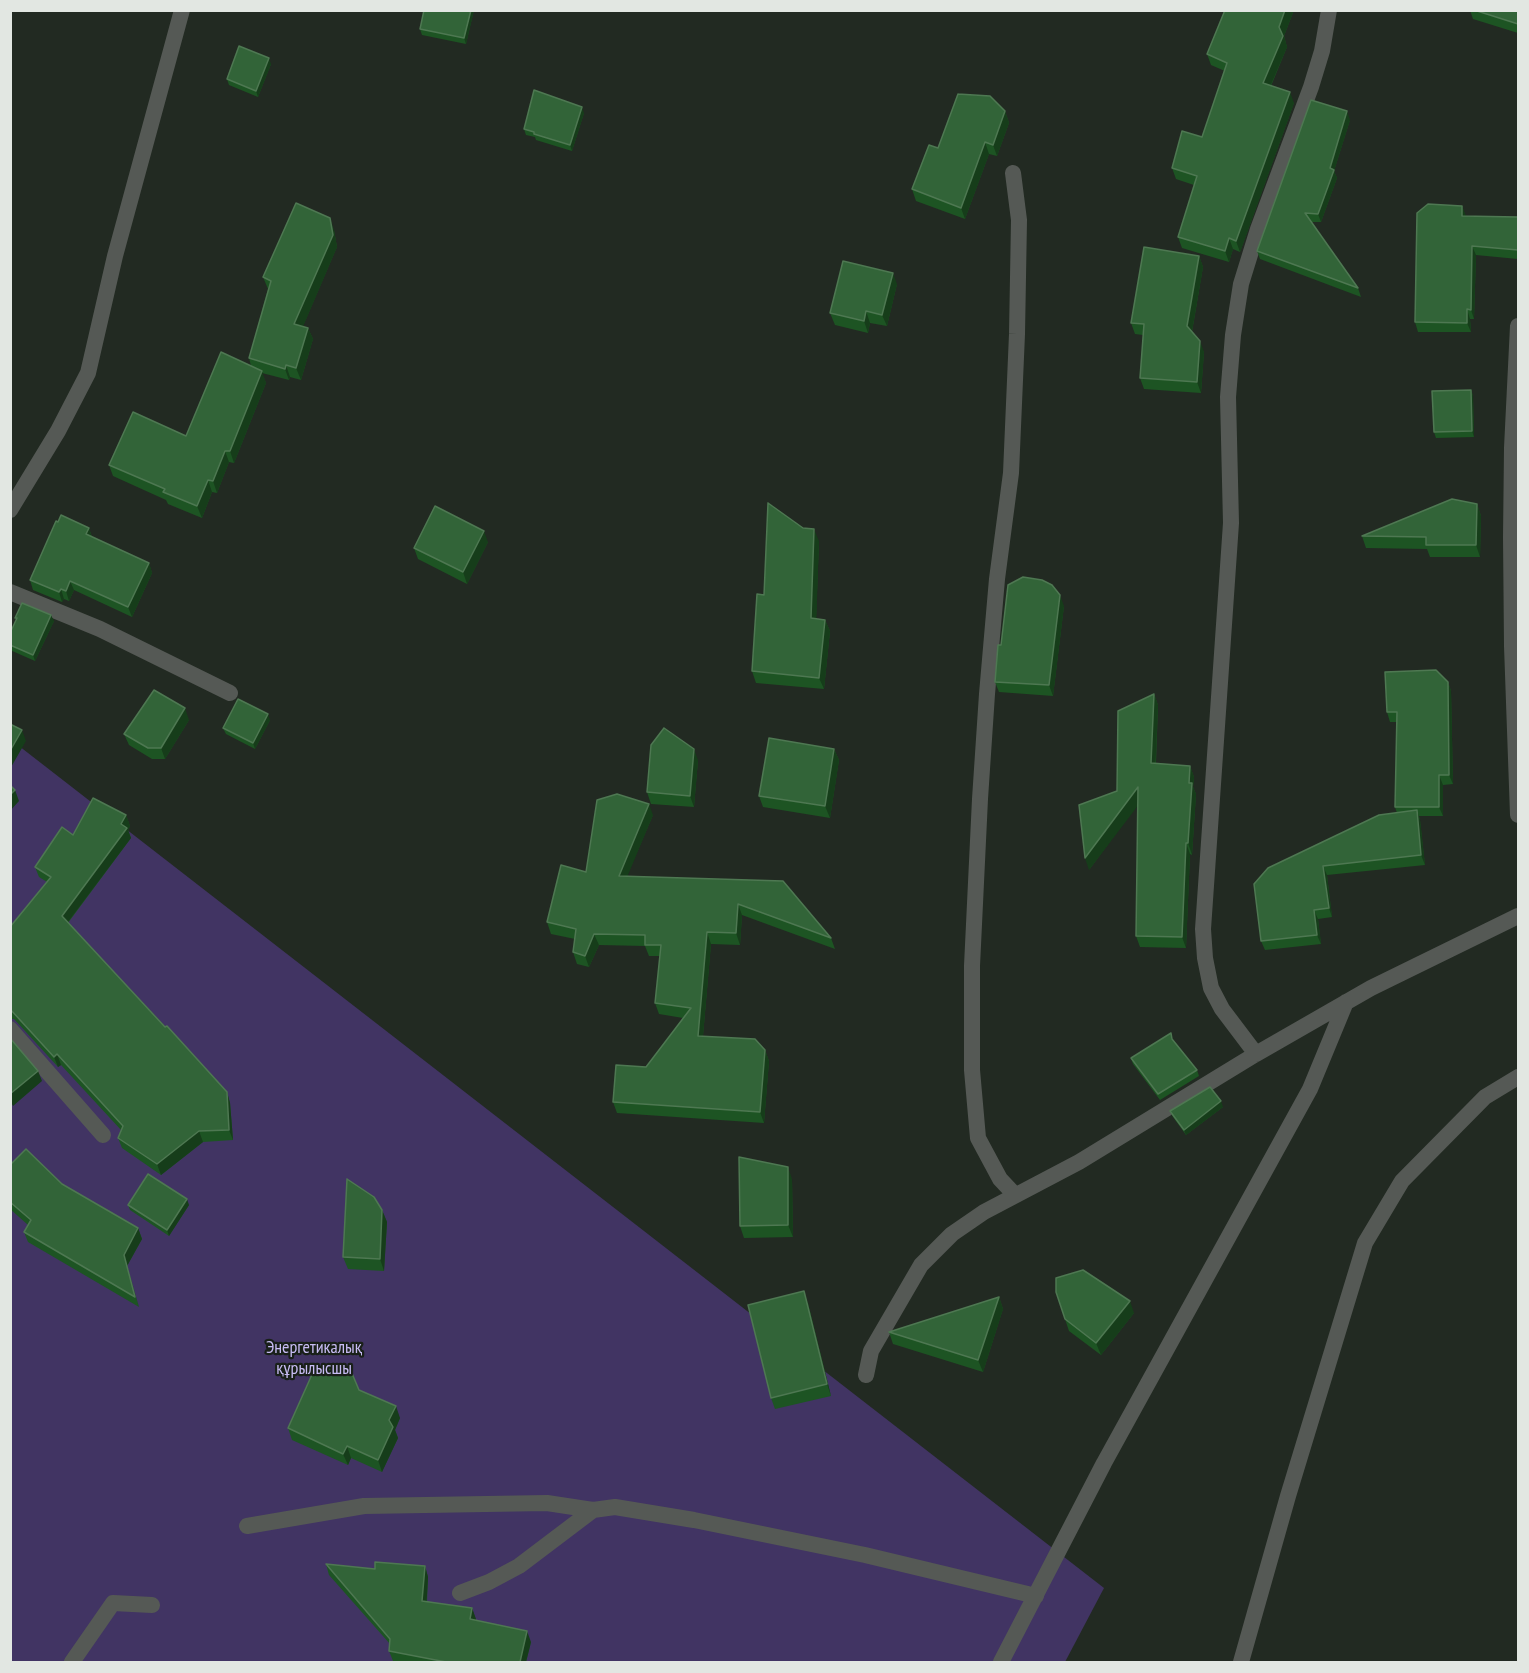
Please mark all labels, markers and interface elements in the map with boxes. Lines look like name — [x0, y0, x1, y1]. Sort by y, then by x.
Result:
park label: Энергетикалық құрылысшы — [266, 1337, 362, 1380]

